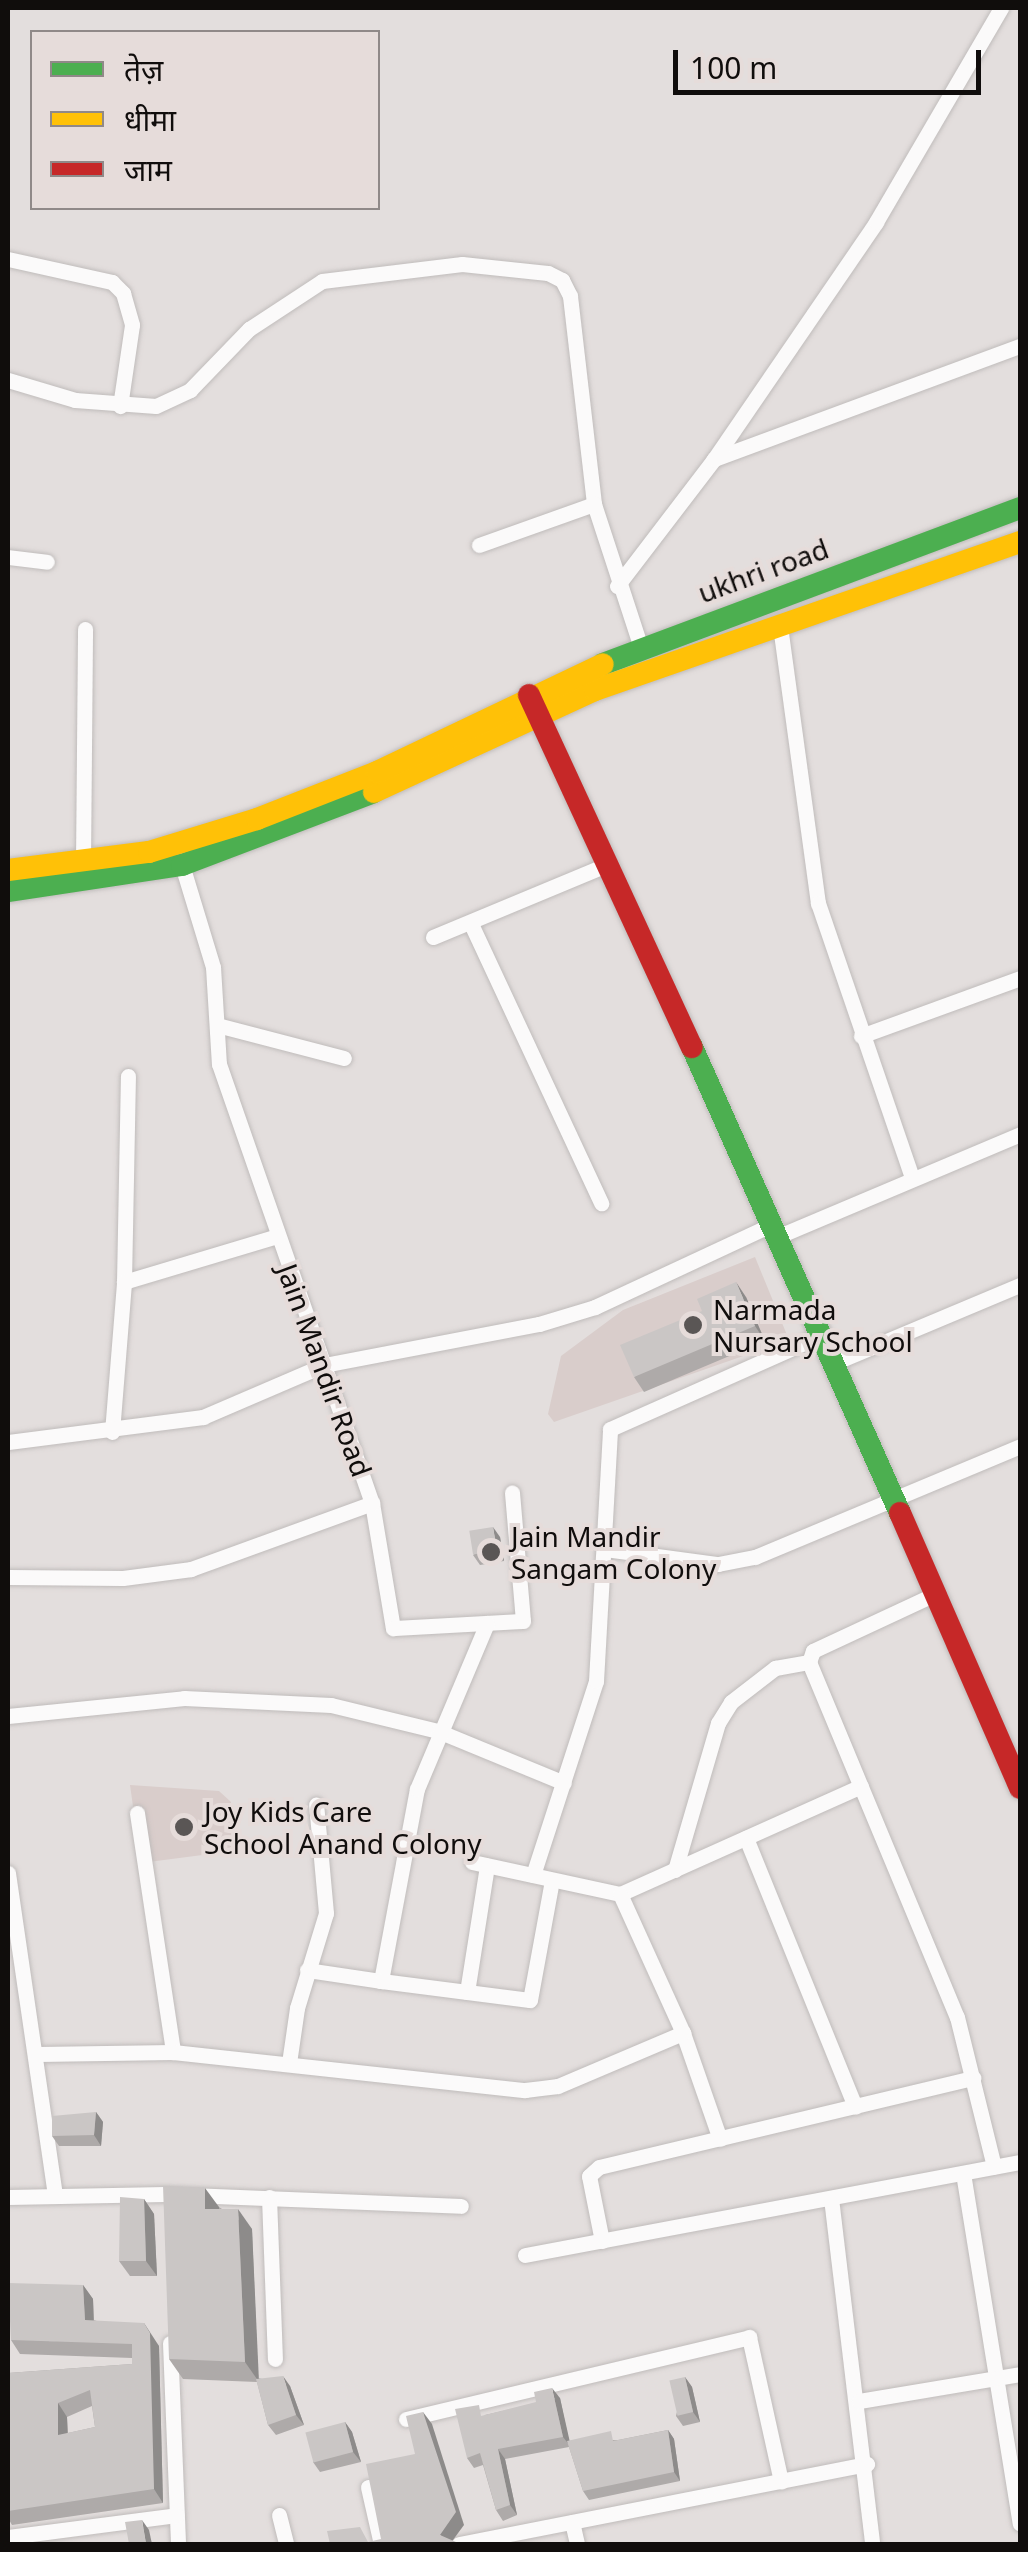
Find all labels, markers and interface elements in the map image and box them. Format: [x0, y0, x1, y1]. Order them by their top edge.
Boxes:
legend [30, 30, 380, 210]
scale bar [678, 30, 986, 92]
text: 100 m [690, 47, 777, 88]
text: तेज़ [124, 49, 163, 90]
text: धीमा [124, 99, 176, 140]
text: जाम [124, 149, 172, 190]
street label: ukhri road [693, 531, 833, 609]
street label: Jain Mandir Road [271, 1259, 379, 1481]
place label: Narmada Nursary School [713, 1292, 913, 1358]
marker: Narmada Nursary School [682, 1314, 704, 1336]
place label: Jain Mandir Sangam Colony [511, 1519, 716, 1585]
marker: Jain Mandir Sangam Colony [480, 1541, 502, 1563]
place label: Joy Kids Care School Anand Colony [204, 1794, 482, 1860]
marker: Joy Kids Care School Anand Colony [173, 1816, 195, 1838]

